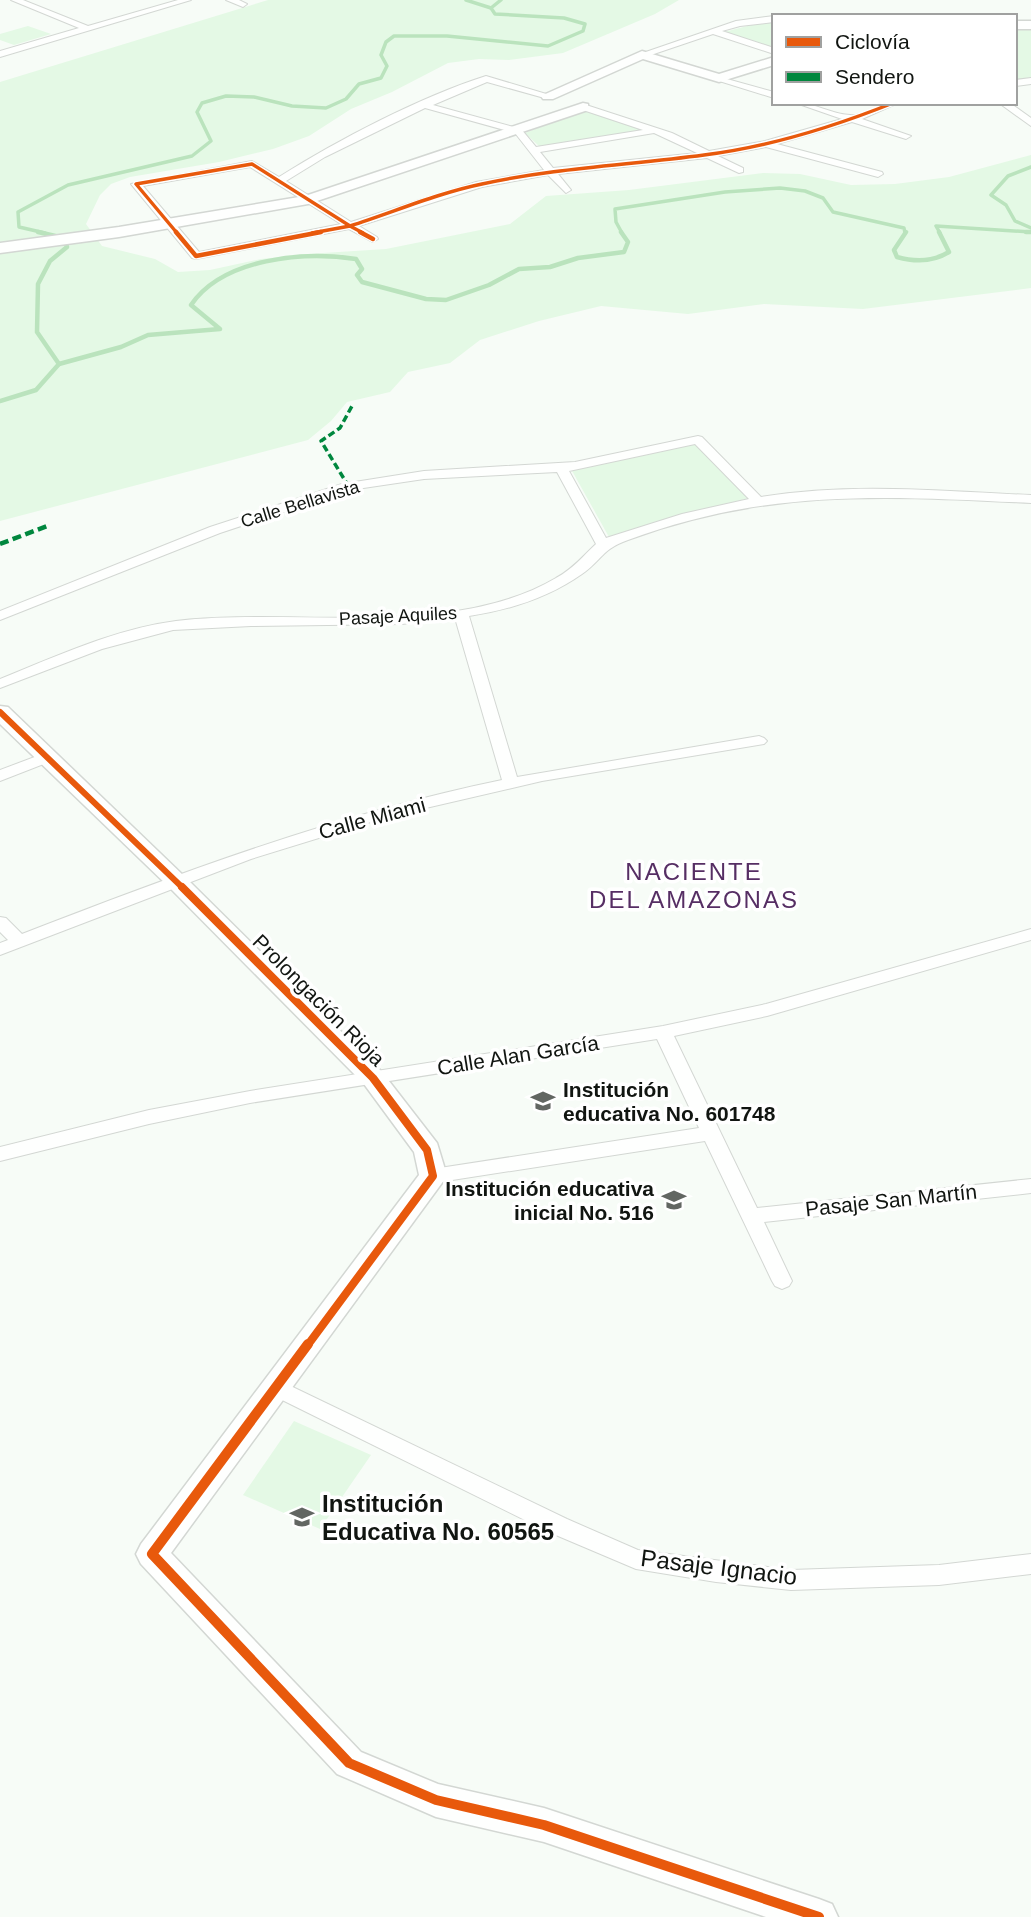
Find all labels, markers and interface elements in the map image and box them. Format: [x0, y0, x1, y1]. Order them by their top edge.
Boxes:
legend [772, 14, 1017, 105]
text: Ciclovía [835, 30, 910, 53]
text: Sendero [835, 65, 914, 88]
street label: Calle Bellavista [238, 476, 363, 532]
street label: Pasaje Aquiles [339, 603, 457, 629]
street label: Calle Miami [316, 793, 428, 843]
district label: NACIENTE DEL AMAZONAS [589, 858, 799, 913]
street label: Prolongación Rioja [249, 930, 390, 1071]
street label: Calle Alan García [435, 1031, 601, 1079]
place label: Institución educativa No. 601748 [563, 1078, 776, 1125]
school or university icon: Institución educativa No. 601748 [529, 1087, 557, 1115]
place label: Institución educativa inicial No. 516 [445, 1177, 654, 1224]
street label: Pasaje San Martín [804, 1180, 978, 1220]
school or university icon: Institución educativa inicial No. 516 [660, 1186, 688, 1214]
place label: Institución Educativa No. 60565 [322, 1490, 554, 1545]
school or university icon: Institución Educativa No. 60565 [288, 1503, 316, 1531]
street label: Pasaje Ignacio [639, 1544, 799, 1590]

